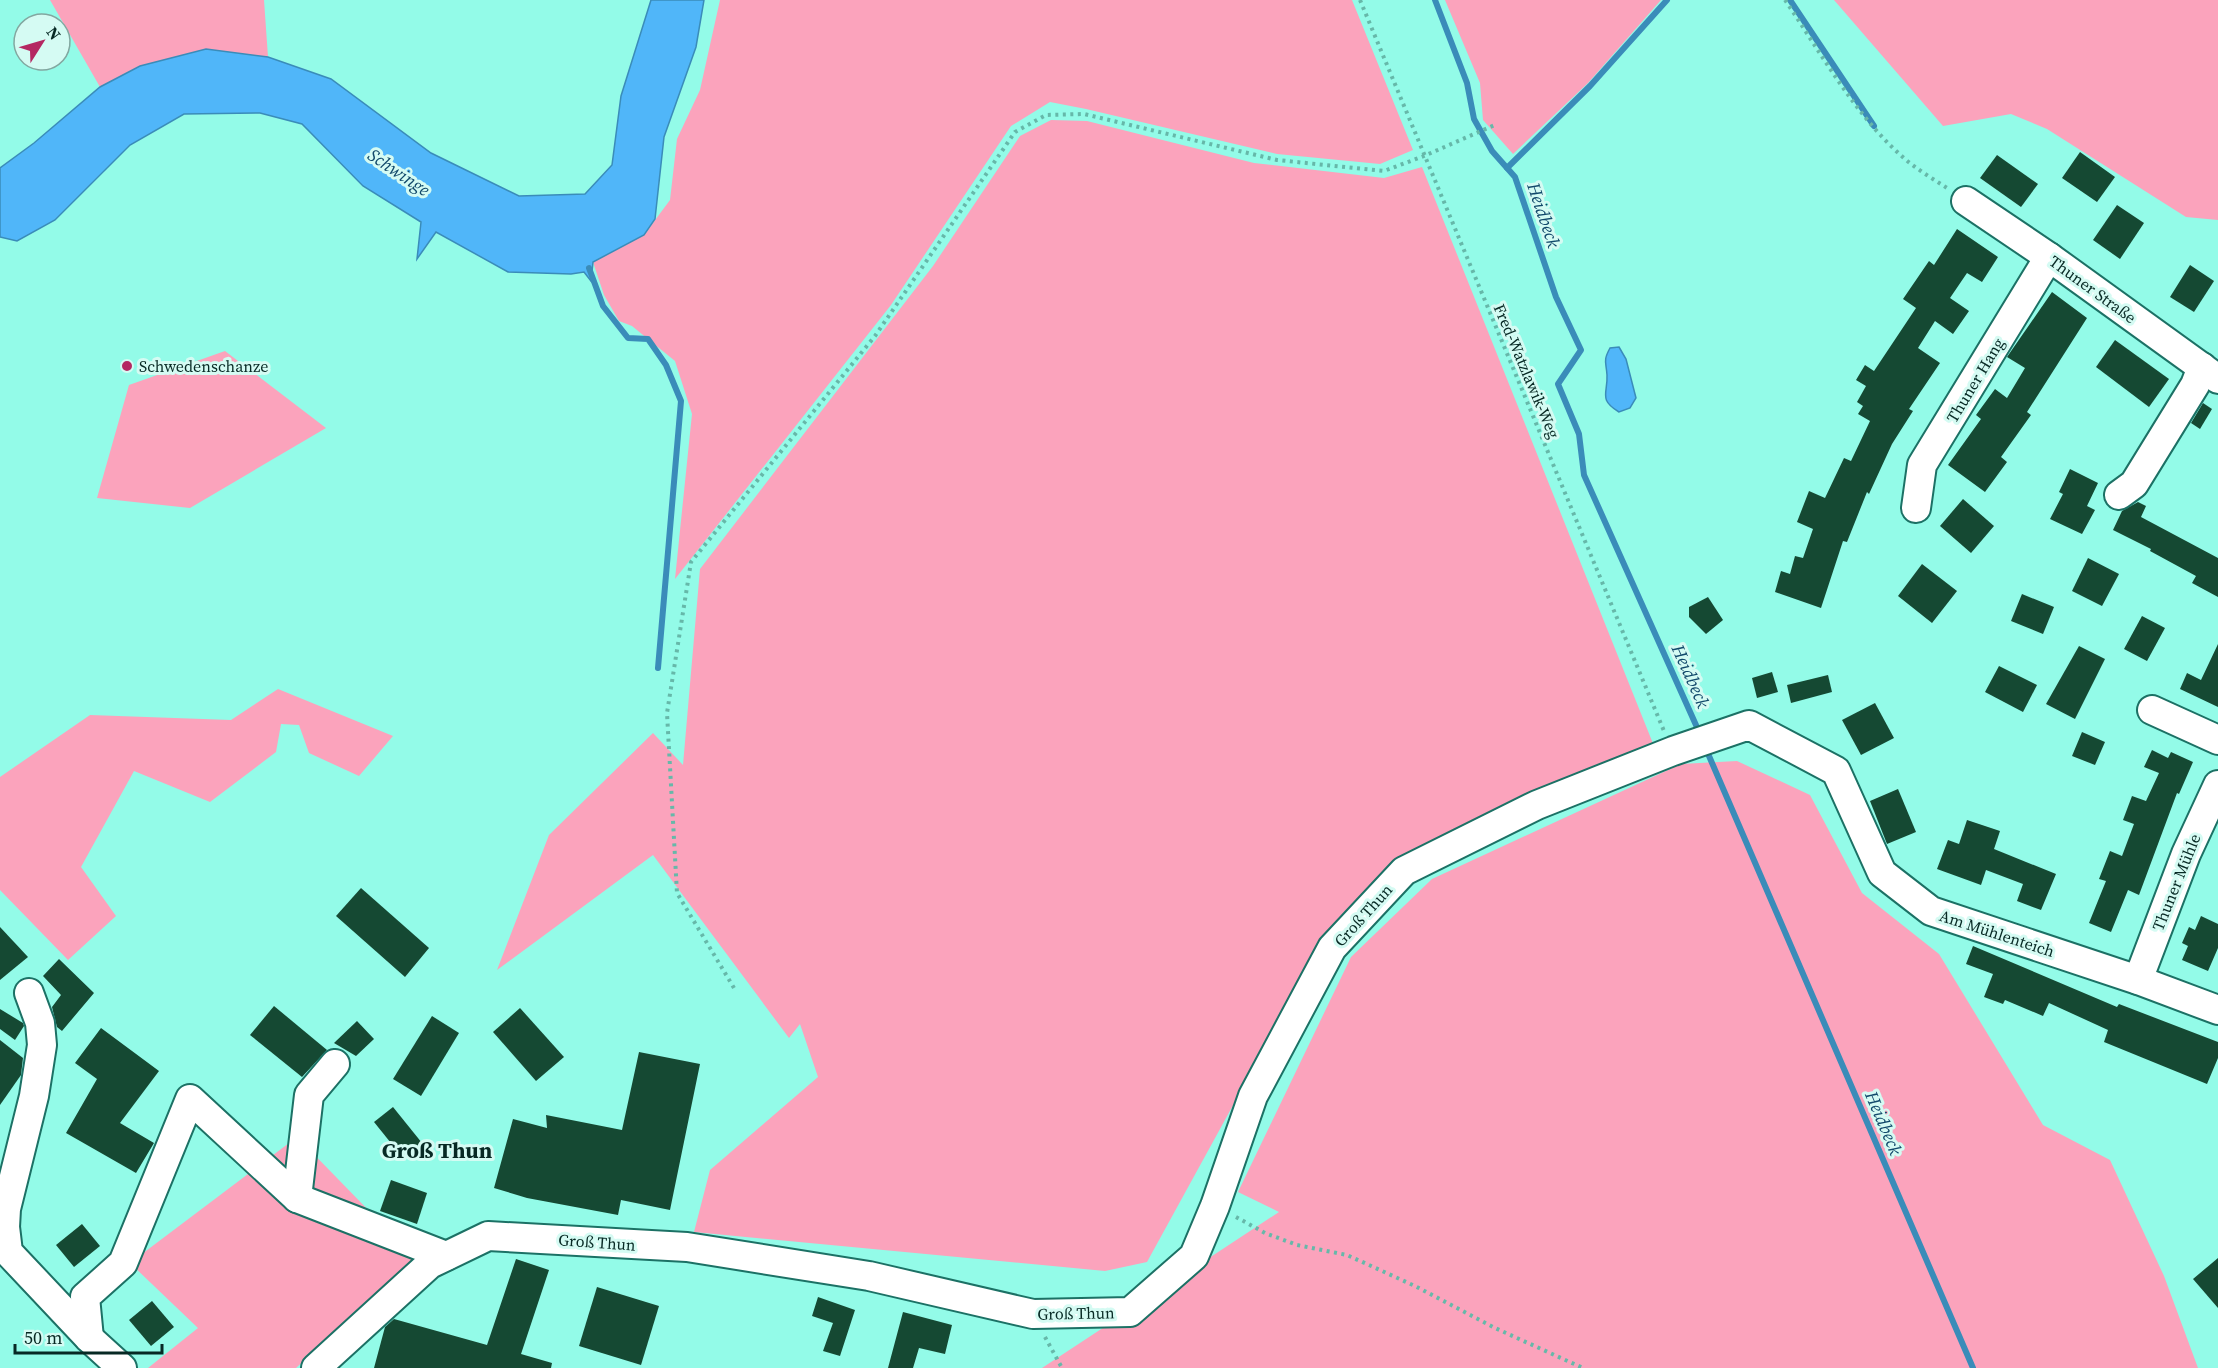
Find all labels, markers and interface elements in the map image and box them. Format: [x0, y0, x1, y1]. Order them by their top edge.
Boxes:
north arrow [12, 12, 72, 72]
text: N [42, 22, 66, 45]
water label: Schwinge [363, 142, 435, 202]
water label: Heidbeck [1521, 178, 1567, 251]
street label: Thuner Straße [2045, 250, 2141, 328]
street label: Fred-Watzlawik-Weg [1489, 300, 1565, 442]
street label: Thuner Hang [1941, 334, 2009, 426]
place label: Schwedenschanze [139, 355, 268, 377]
marker: Schwedenschanze [120, 359, 134, 373]
water label: Heidbeck [1665, 639, 1716, 712]
street label: Thuner Mühle [2147, 830, 2205, 934]
street label: Groß Thun [1329, 879, 1397, 951]
street label: Am Mühlenteich [1937, 904, 2058, 962]
water label: Heidbeck [1859, 1086, 1909, 1159]
district label: Groß Thun [382, 1135, 493, 1165]
street label: Groß Thun [558, 1228, 637, 1256]
street label: Groß Thun [1037, 1301, 1115, 1325]
scale bar [15, 1317, 162, 1355]
text: 50 m [24, 1325, 62, 1350]

